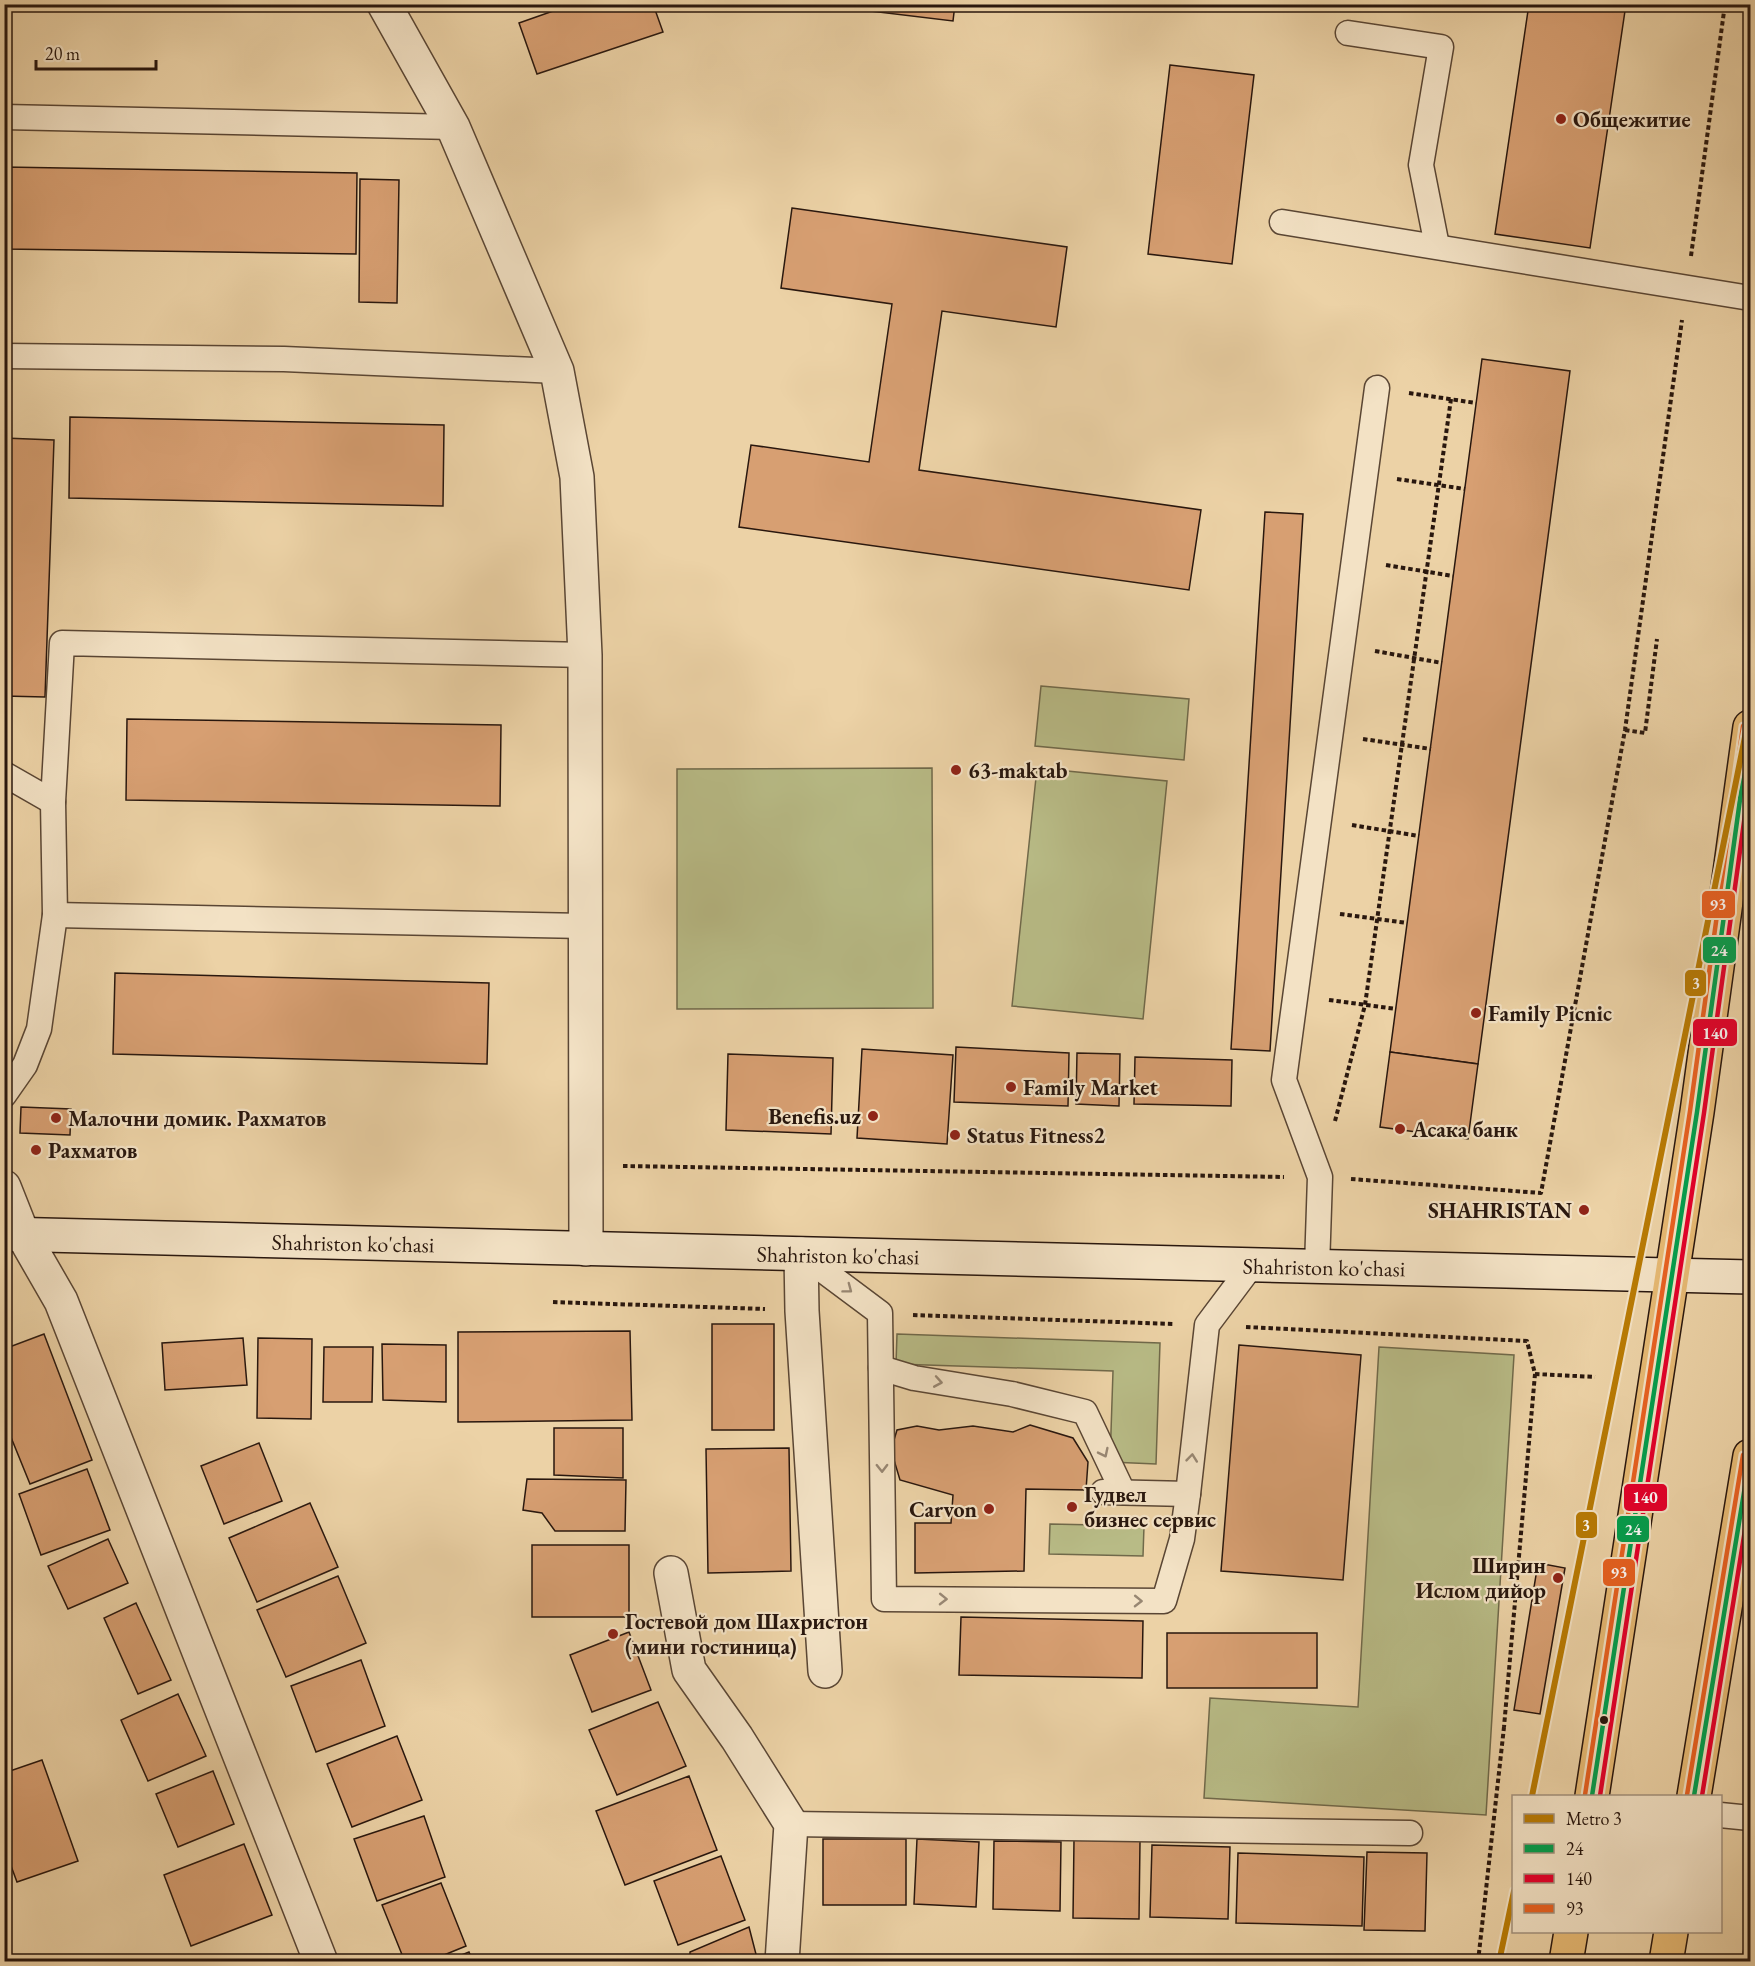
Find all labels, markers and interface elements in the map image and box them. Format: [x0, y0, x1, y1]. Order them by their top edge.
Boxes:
scale bar [36, 33, 156, 71]
text: 20 m [45, 42, 80, 65]
place label: Общежитие [1573, 105, 1691, 134]
marker: Общежитие [1554, 112, 1568, 126]
place label: 63-maktab [968, 756, 1068, 785]
marker: 63-maktab [949, 763, 963, 777]
line badge: 93 [1701, 890, 1736, 919]
text: 93 [1710, 894, 1726, 915]
line badge: 24 [1702, 936, 1737, 964]
text: 24 [1711, 940, 1728, 961]
line badge: 3 [1684, 969, 1707, 997]
text: 3 [1692, 973, 1700, 994]
place label: Family Picnic [1488, 999, 1612, 1028]
marker: Family Picnic [1469, 1006, 1483, 1020]
line badge: 140 [1692, 1018, 1738, 1047]
text: 140 [1702, 1023, 1728, 1044]
place label: Family Market [1023, 1073, 1158, 1102]
marker: Family Market [1004, 1080, 1018, 1094]
place label: Benefis.uz [768, 1102, 861, 1131]
place label: Малочни домик. Рахматов [68, 1104, 327, 1133]
marker: Benefis.uz [866, 1109, 880, 1123]
marker: Малочни домик. Рахматов [49, 1111, 63, 1125]
place label: Асака банк [1411, 1115, 1519, 1144]
place label: Status Fitness2 [967, 1121, 1105, 1150]
marker: Асака банк [1393, 1122, 1407, 1136]
marker: Status Fitness2 [948, 1128, 962, 1142]
place label: Рахматов [48, 1136, 138, 1165]
marker: Рахматов [29, 1143, 43, 1157]
place label: SHAHRISTAN [1428, 1196, 1572, 1225]
marker: SHAHRISTAN [1577, 1203, 1591, 1217]
street label: Shahriston ko'chasi [272, 1228, 434, 1259]
street label: Shahriston ko'chasi [757, 1240, 919, 1271]
street label: Shahriston ko'chasi [1243, 1252, 1405, 1283]
one-way arrow [841, 1282, 852, 1293]
one-way arrow [932, 1375, 942, 1388]
one-way arrow [1097, 1446, 1108, 1457]
one-way arrow [1185, 1454, 1198, 1463]
one-way arrow [876, 1463, 889, 1472]
place label: Гудвел бизнес сервис [1084, 1480, 1216, 1534]
line badge: 140 [1623, 1483, 1668, 1512]
text: 140 [1632, 1487, 1658, 1508]
place label: Carvon [909, 1495, 978, 1524]
marker: Гудвел бизнес сервис [1065, 1500, 1079, 1514]
marker: Carvon [982, 1502, 996, 1516]
line badge: 3 [1575, 1511, 1598, 1539]
text: 3 [1582, 1515, 1590, 1536]
line badge: 24 [1616, 1515, 1650, 1543]
text: 24 [1625, 1519, 1642, 1540]
place label: Ширин Ислом дийор [1415, 1551, 1546, 1605]
line badge: 93 [1602, 1558, 1636, 1587]
text: 93 [1611, 1562, 1627, 1583]
marker: Ширин Ислом дийор [1551, 1571, 1565, 1585]
one-way arrow [938, 1593, 947, 1605]
one-way arrow [1133, 1595, 1142, 1607]
place label: Гостевой дом Шахристон (мини гостиница) [625, 1607, 868, 1661]
marker: Гостевой дом Шахристон (мини гостиница) [606, 1627, 620, 1641]
unlabelled marker [1598, 1714, 1610, 1726]
legend [1512, 1795, 1722, 1933]
text: Metro 3 [1566, 1807, 1622, 1830]
text: 24 [1566, 1837, 1584, 1860]
text: 140 [1566, 1867, 1592, 1890]
text: 93 [1566, 1897, 1583, 1920]

